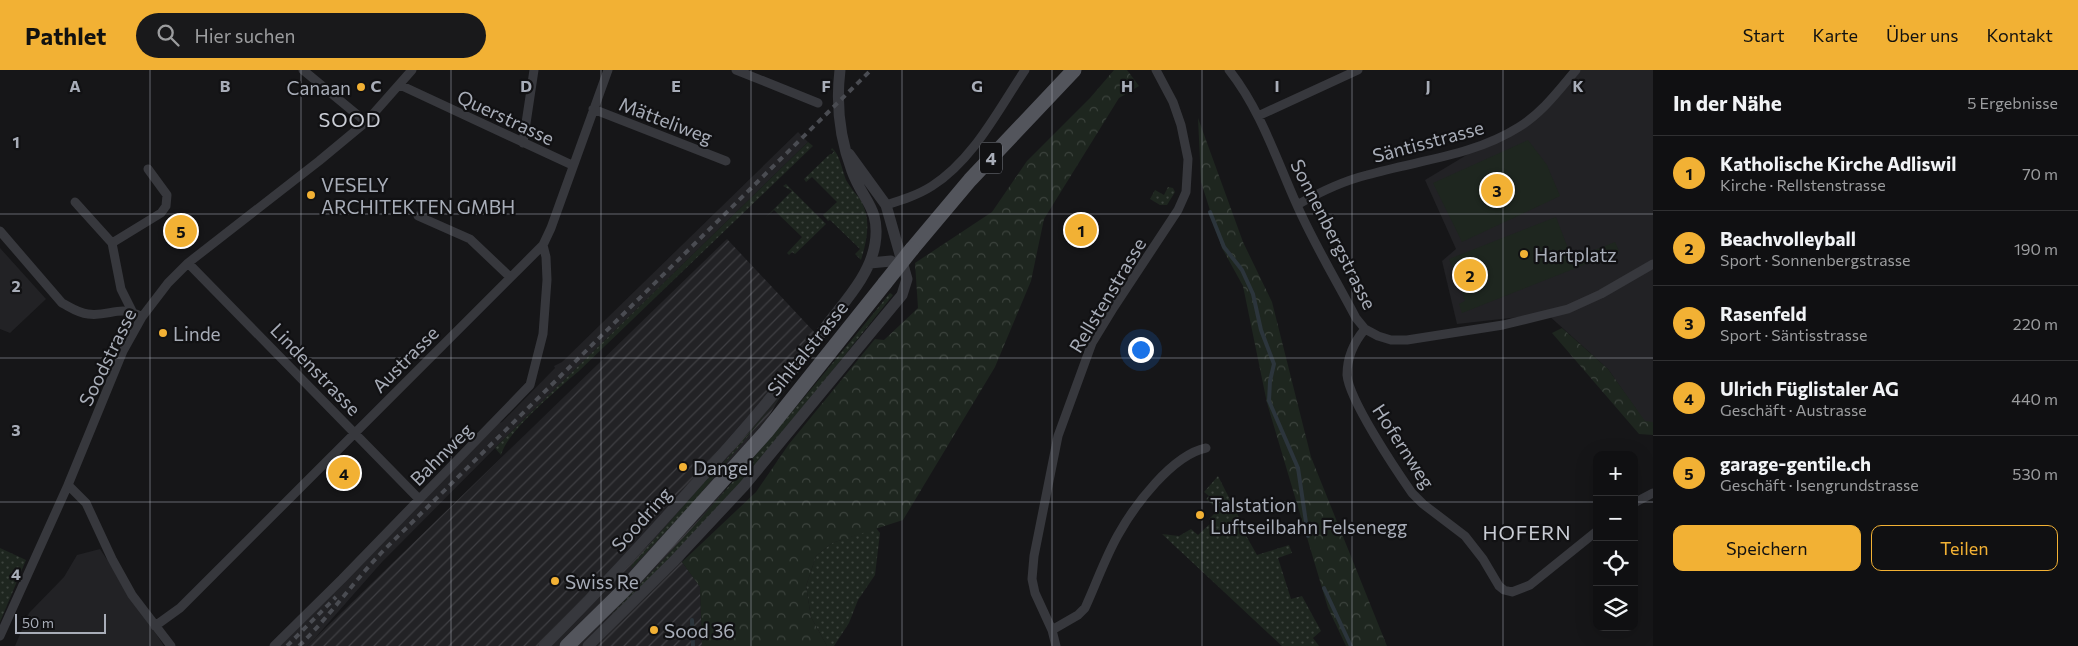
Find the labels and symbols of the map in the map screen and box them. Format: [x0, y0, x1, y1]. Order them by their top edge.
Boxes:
text: A [69, 76, 81, 95]
text: B [220, 76, 231, 95]
place label: Canaan [286, 76, 351, 99]
text: C [371, 76, 382, 95]
text: D [520, 76, 532, 95]
text: E [671, 76, 681, 95]
text: F [821, 76, 831, 95]
text: G [971, 76, 983, 95]
text: H [1121, 76, 1133, 95]
text: I [1274, 76, 1280, 95]
text: J [1425, 76, 1431, 95]
text: K [1572, 76, 1584, 95]
marker: Canaan [355, 81, 367, 93]
street label: Querstrasse [454, 85, 558, 149]
street label: Mätteliweg [616, 92, 716, 148]
district label: SOOD [318, 107, 382, 131]
street label: Säntisstrasse [1370, 115, 1486, 167]
text: 1 [12, 132, 20, 151]
road number: 4 [980, 143, 1002, 174]
street label: Sonnenbergstrasse [1286, 155, 1382, 313]
pin: 3 [1481, 171, 1513, 209]
place label: VESELY ARCHITEKTEN GMBH [321, 173, 515, 218]
marker: VESELY ARCHITEKTEN GMBH [305, 189, 317, 201]
pin: 1 [1065, 211, 1097, 249]
pin: 5 [165, 212, 197, 250]
street label: Rellstenstrasse [1064, 233, 1150, 357]
place label: Hartplatz [1534, 243, 1617, 266]
marker: Hartplatz [1518, 248, 1530, 260]
pin: 2 [1454, 256, 1486, 294]
text: 2 [11, 276, 21, 295]
street label: Sihltalstrasse [762, 296, 852, 400]
street label: Soodstrasse [73, 304, 141, 410]
street label: Lindenstrasse [266, 318, 366, 420]
street label: Austrasse [367, 321, 443, 397]
place label: Linde [173, 322, 221, 345]
marker: Linde [157, 327, 169, 339]
your location [1128, 337, 1154, 363]
street label: Hofernweg [1368, 399, 1440, 493]
street label: Bahnweg [405, 418, 477, 490]
text: 3 [11, 420, 21, 439]
pin: 4 [328, 454, 360, 492]
place label: Dangel [693, 456, 753, 479]
marker: Dangel [677, 461, 689, 473]
street label: Soodring [606, 482, 676, 556]
place label: Talstation Luftseilbahn Felsenegg [1210, 493, 1407, 538]
marker: Talstation Luftseilbahn Felsenegg [1194, 509, 1206, 521]
district label: HOFERN [1482, 520, 1572, 544]
text: 4 [11, 564, 21, 583]
place label: Swiss Re [565, 570, 639, 593]
marker: Swiss Re [549, 575, 561, 587]
scale bar [15, 611, 106, 634]
place label: Sood 36 [664, 619, 735, 642]
marker: Sood 36 [648, 624, 660, 636]

